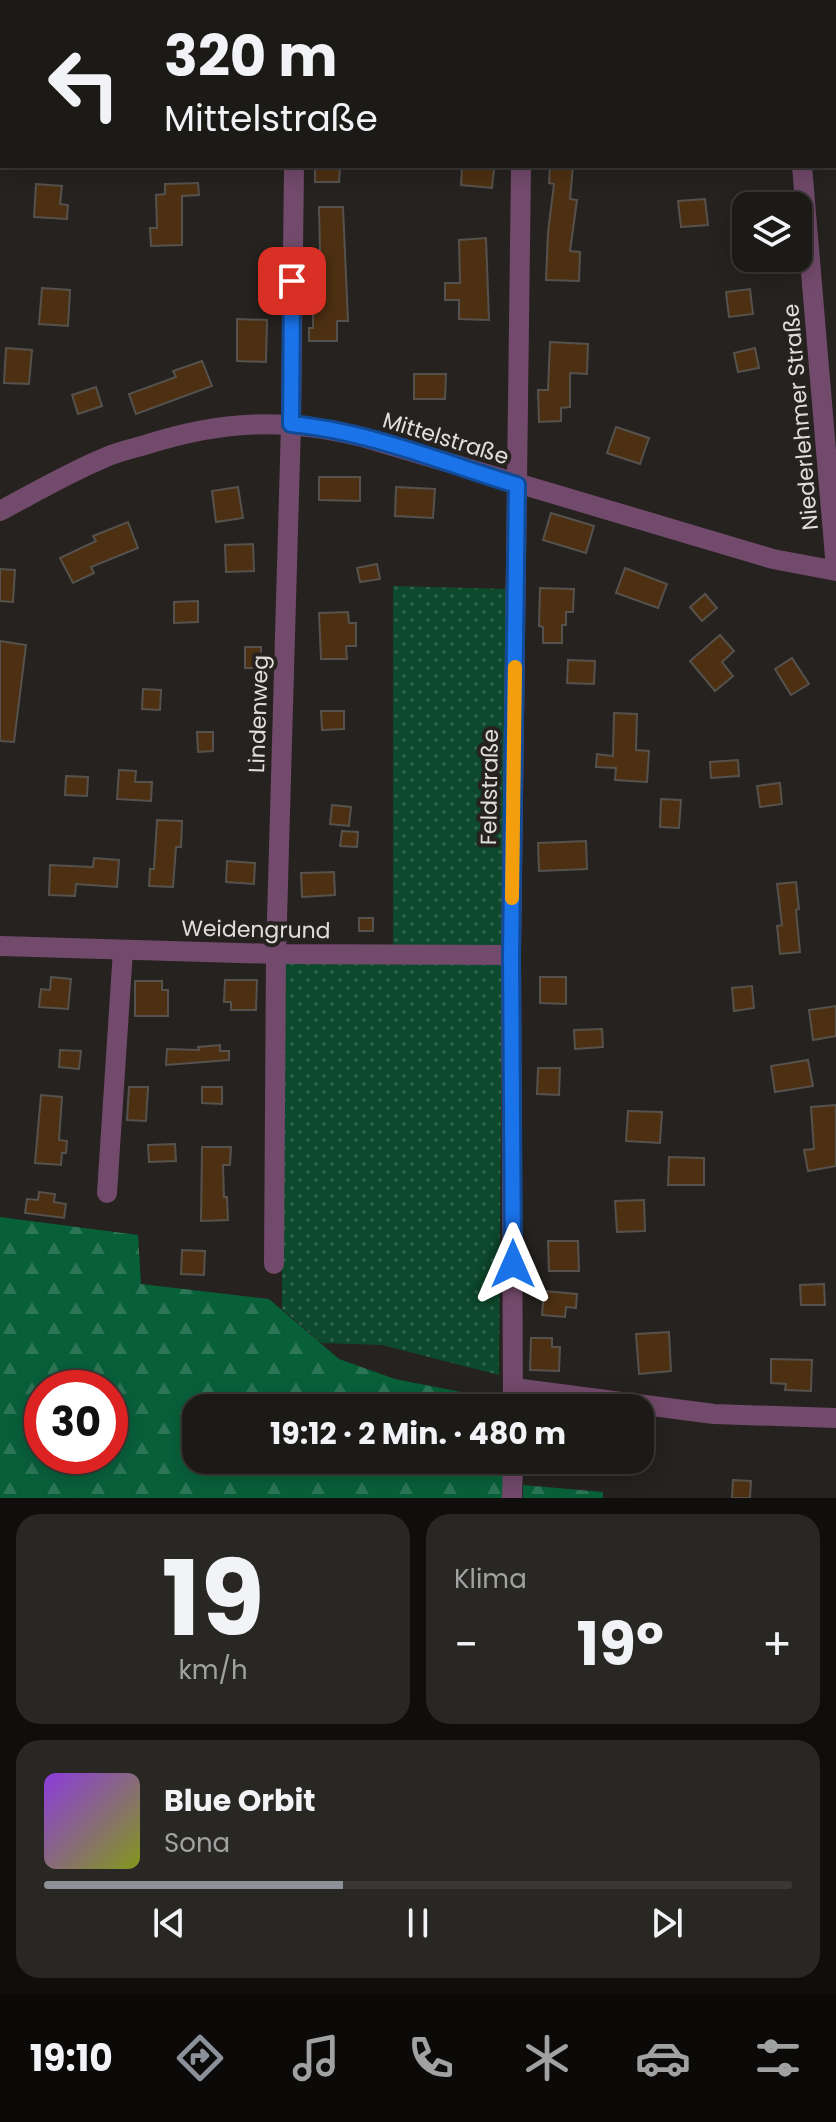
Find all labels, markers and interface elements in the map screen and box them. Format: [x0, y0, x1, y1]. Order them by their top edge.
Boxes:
text: 320 m [164, 17, 338, 96]
icon: left [32, 32, 136, 136]
text: Mittelstraße [164, 93, 378, 144]
map controls [732, 192, 812, 272]
button: layers [732, 192, 812, 272]
pin [258, 247, 326, 315]
icon: arrive [270, 259, 314, 303]
street label: Niederlehmer Straße [775, 302, 826, 532]
street label: Mittelstraße [379, 405, 513, 472]
street label: Lindenweg [241, 654, 276, 774]
street label: Feldstraße [473, 729, 506, 845]
street label: Weidengrund [181, 913, 331, 946]
position arrow [471, 1222, 555, 1306]
speed limit sign: 30 [24, 1370, 128, 1474]
text: 19:12 · 2 Min. · 480 m [270, 1412, 566, 1455]
text: 19 [161, 1526, 265, 1671]
text: Klima [454, 1561, 527, 1597]
text: 19° [576, 1602, 664, 1686]
text: − [454, 1614, 478, 1675]
text: + [762, 1614, 792, 1675]
text: km/h [178, 1652, 248, 1688]
text: Blue Orbit [164, 1779, 316, 1822]
text: Sona [164, 1825, 230, 1861]
icon: previous [147, 1901, 191, 1945]
icon: pause [396, 1901, 440, 1945]
icon: next [645, 1901, 689, 1945]
icon: directions [172, 2030, 228, 2086]
icon: music [288, 2030, 344, 2086]
icon: phone [403, 2030, 459, 2086]
icon: climate [519, 2030, 575, 2086]
icon: car [635, 2030, 691, 2086]
icon: filters [750, 2030, 806, 2086]
text: 19:10 [30, 2033, 113, 2084]

